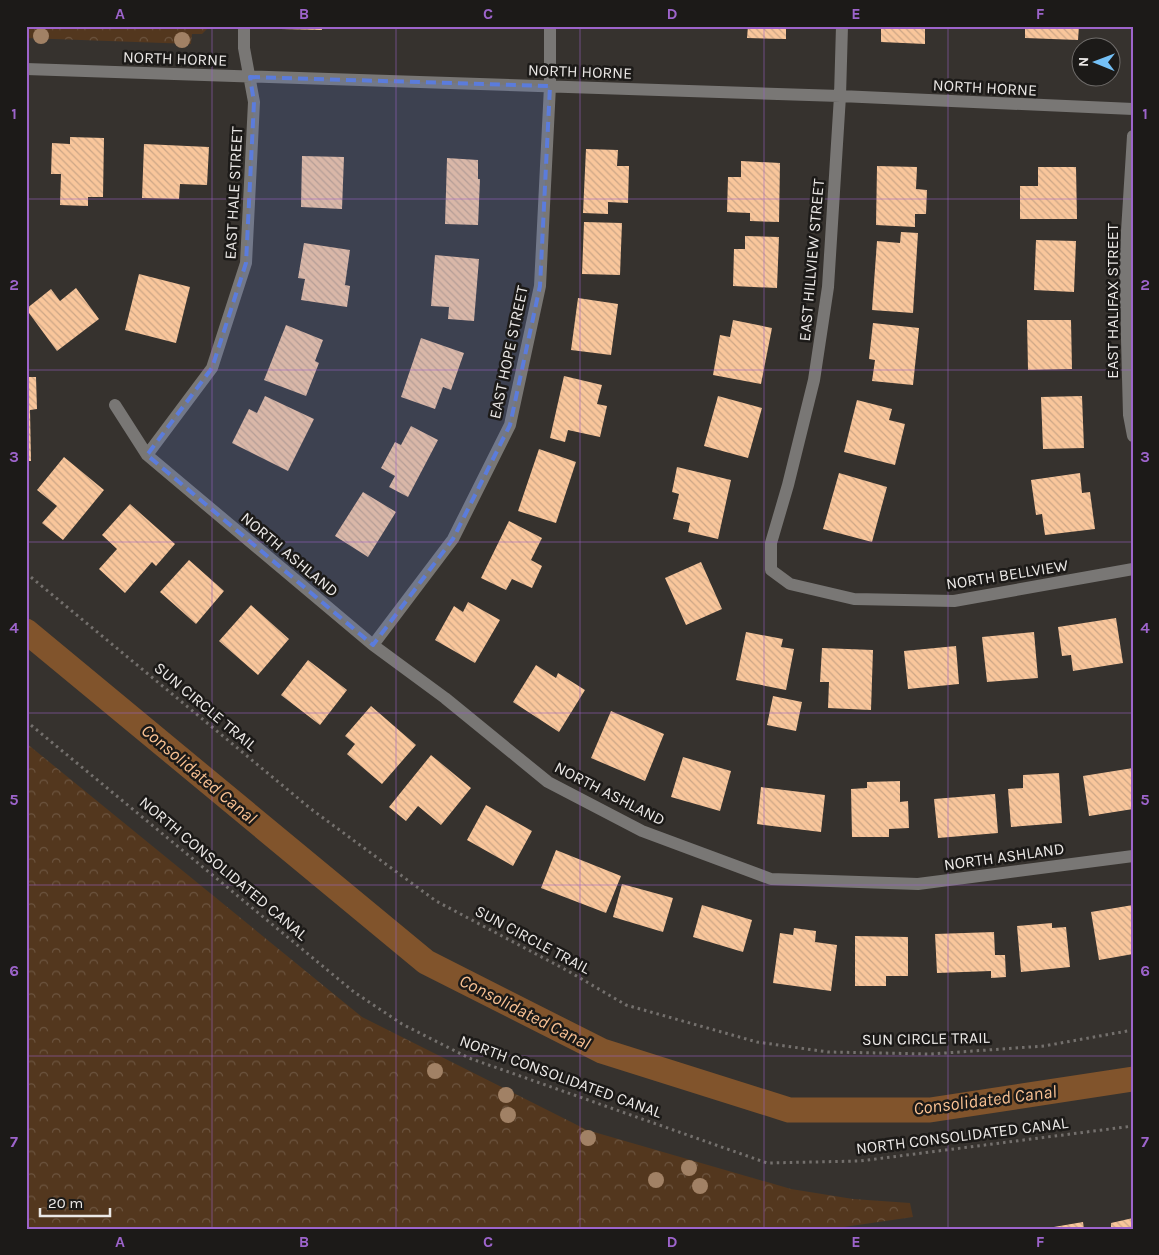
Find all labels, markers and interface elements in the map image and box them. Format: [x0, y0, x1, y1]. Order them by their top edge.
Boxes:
text: A [115, 4, 125, 23]
text: B [299, 4, 309, 23]
text: C [483, 4, 493, 23]
text: D [667, 4, 678, 23]
text: E [851, 4, 861, 23]
text: F [1036, 4, 1045, 23]
north arrow [1072, 38, 1122, 88]
street label: NORTH HORNE [123, 47, 227, 70]
text: N [1075, 57, 1092, 67]
street label: NORTH HORNE [528, 60, 632, 83]
street label: NORTH HORNE [932, 75, 1038, 100]
text: 1 [11, 104, 17, 123]
text: 1 [1142, 104, 1148, 123]
street label: EAST HALE STREET [221, 126, 246, 260]
street label: EAST HILLVIEW STREET [795, 178, 828, 342]
street label: EAST HALIFAX STREET [1103, 223, 1122, 379]
text: 2 [9, 275, 19, 294]
text: 2 [1140, 275, 1150, 294]
street label: EAST HOPE STREET [485, 284, 532, 421]
text: 3 [9, 447, 19, 466]
text: 3 [1140, 447, 1150, 466]
street label: NORTH ASHLAND [237, 508, 342, 601]
street label: NORTH BELLVIEW [945, 555, 1070, 594]
text: 4 [9, 618, 19, 637]
text: 4 [1140, 618, 1150, 637]
street label: SUN CIRCLE TRAIL [151, 658, 261, 755]
water label: Consolidated Canal [137, 719, 262, 829]
street label: NORTH ASHLAND [551, 757, 668, 829]
text: 5 [9, 790, 19, 809]
text: 5 [1140, 790, 1150, 809]
street label: NORTH CONSOLIDATED CANAL [136, 792, 312, 945]
street label: NORTH ASHLAND [943, 839, 1065, 874]
street label: SUN CIRCLE TRAIL [472, 901, 594, 978]
text: 6 [9, 961, 19, 980]
text: 6 [1140, 961, 1150, 980]
water label: Consolidated Canal [456, 969, 595, 1055]
street label: SUN CIRCLE TRAIL [862, 1028, 991, 1049]
street label: NORTH CONSOLIDATED CANAL [457, 1031, 665, 1122]
water label: Consolidated Canal [912, 1080, 1058, 1120]
street label: NORTH CONSOLIDATED CANAL [855, 1113, 1070, 1158]
text: 7 [10, 1132, 18, 1151]
text: 7 [1141, 1132, 1149, 1151]
scale bar [40, 1185, 110, 1217]
text: 20 m [48, 1194, 83, 1212]
text: A [115, 1232, 125, 1251]
text: B [299, 1232, 309, 1251]
text: C [483, 1232, 493, 1251]
text: D [667, 1232, 678, 1251]
text: E [851, 1232, 861, 1251]
text: F [1036, 1232, 1045, 1251]

